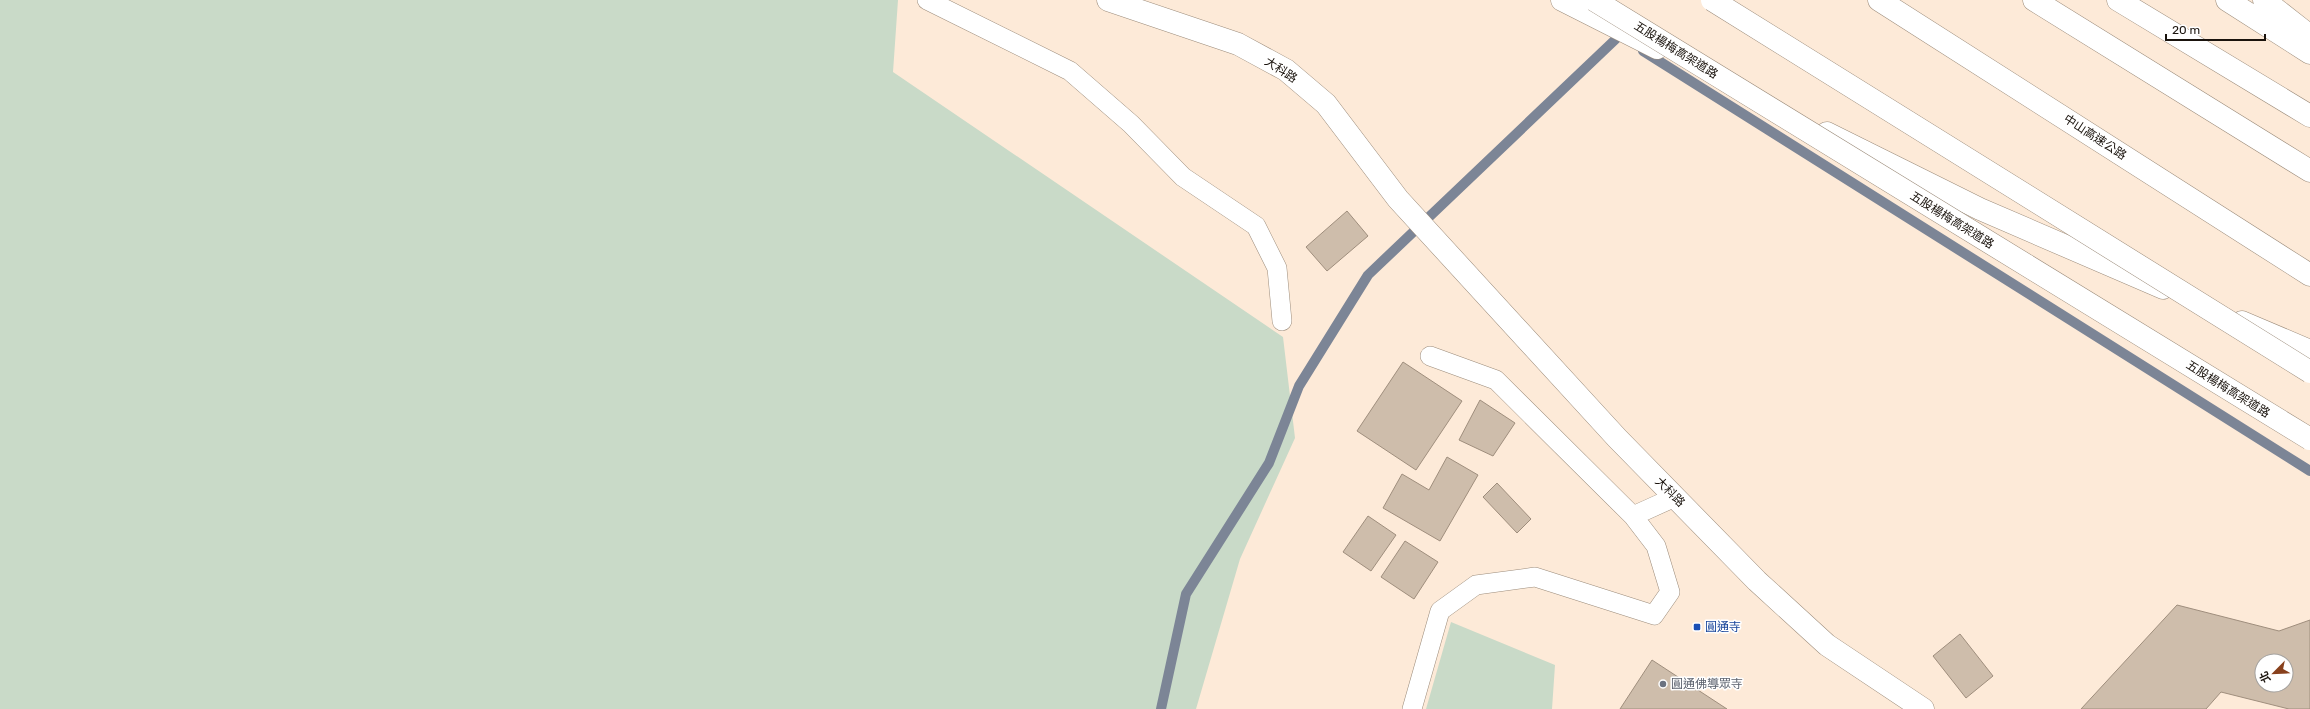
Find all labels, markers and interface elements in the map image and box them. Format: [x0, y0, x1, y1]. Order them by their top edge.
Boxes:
scale bar [2166, 16, 2265, 42]
street label: 五股楊梅高架道路 [1632, 19, 1720, 81]
text: 20 m [2172, 23, 2200, 37]
street label: 大科路 [1262, 54, 1300, 86]
street label: 中山高速公路 [2061, 112, 2129, 162]
street label: 五股楊梅高架道路 [1908, 189, 1996, 251]
street label: 五股楊梅高架道路 [2184, 358, 2272, 420]
street label: 大科路 [1652, 474, 1688, 510]
place label: 圓通寺 [1705, 620, 1741, 634]
marker: 圓通寺 [1692, 622, 1702, 632]
north arrow [2254, 653, 2294, 693]
text: 北 [2257, 669, 2273, 685]
place label: 圓通佛導眾寺 [1671, 677, 1743, 691]
marker: 圓通佛導眾寺 [1658, 679, 1668, 689]

